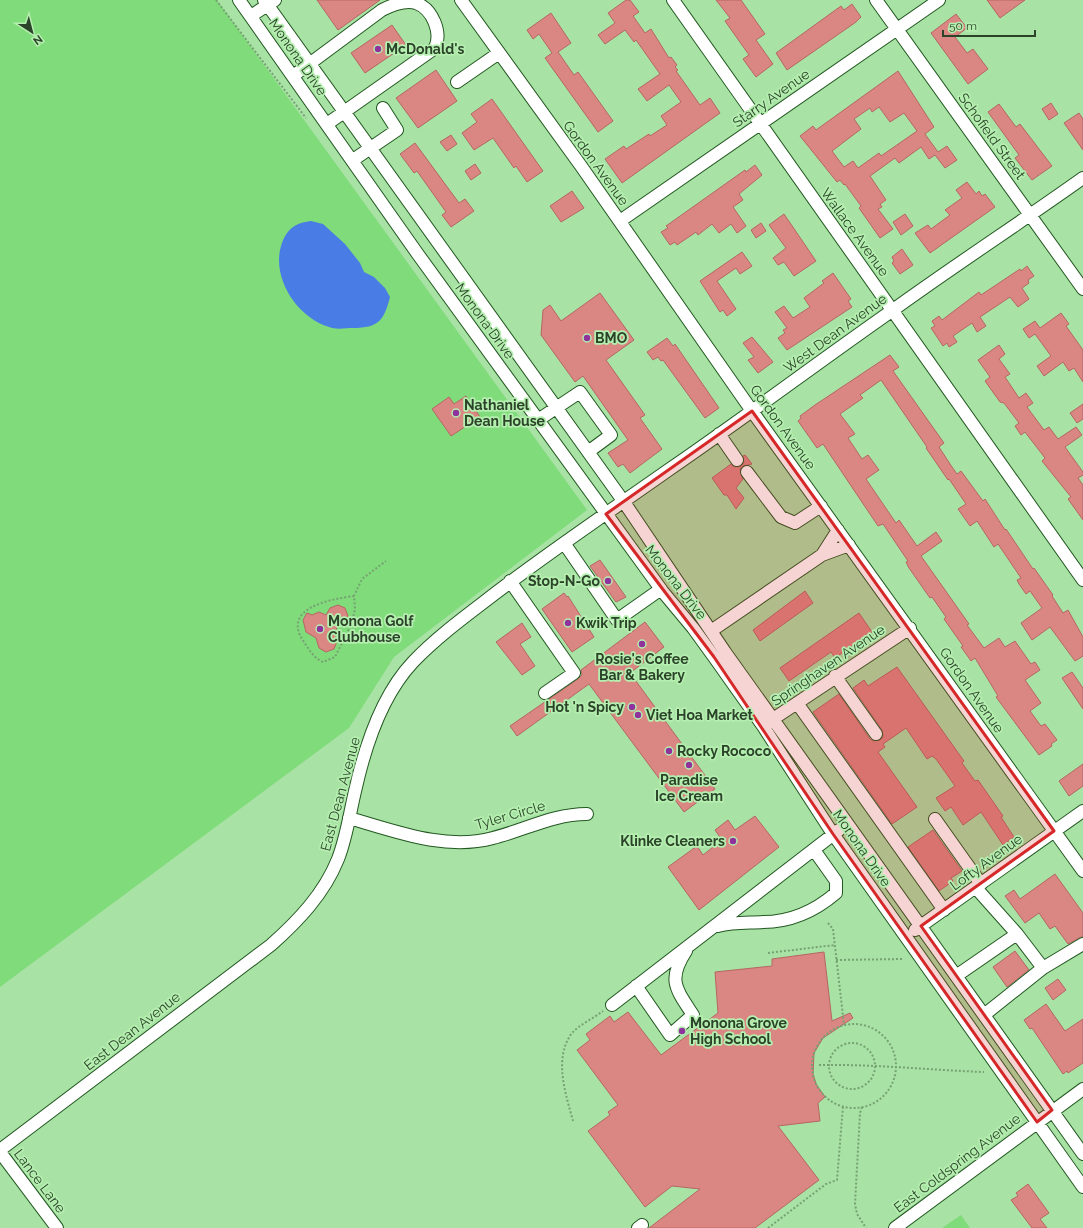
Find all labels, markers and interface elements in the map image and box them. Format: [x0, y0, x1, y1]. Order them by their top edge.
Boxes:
north arrow [12, 12, 52, 52]
scale bar [943, 12, 1035, 38]
street label: Monona Drive [266, 16, 330, 98]
text: 50 m [949, 19, 977, 33]
text: N [30, 32, 45, 47]
place label: McDonald's [386, 41, 465, 57]
marker: McDonald's [373, 44, 383, 54]
street label: Starry Avenue [730, 66, 812, 130]
street label: Schofield Street [955, 90, 1029, 183]
street label: Gordon Avenue [560, 118, 632, 208]
street label: Wallace Avenue [818, 185, 892, 279]
street label: Monona Drive [452, 280, 518, 362]
street label: West Dean Avenue [780, 290, 890, 376]
place label: BMO [595, 330, 628, 346]
marker: BMO [582, 333, 592, 343]
street label: Gordon Avenue [747, 382, 819, 472]
place label: Nathaniel Dean House [464, 397, 546, 429]
marker: Nathaniel Dean House [451, 408, 461, 418]
street label: Monona Drive [642, 542, 710, 622]
place label: Stop-N-Go [528, 573, 601, 589]
marker: Stop-N-Go [603, 576, 613, 586]
place label: Monona Golf Clubhouse [328, 613, 414, 645]
place label: Kwik Trip [576, 615, 637, 631]
marker: Kwik Trip [563, 618, 573, 628]
street label: Springhaven Avenue [768, 621, 888, 709]
marker: Monona Golf Clubhouse [315, 624, 325, 634]
marker: Rosie's Coffee Bar & Bakery [637, 639, 647, 649]
street label: Gordon Avenue [937, 644, 1007, 736]
place label: Rosie's Coffee Bar & Bakery [595, 651, 689, 683]
place label: Hot 'n Spicy [545, 699, 624, 715]
marker: Hot 'n Spicy [627, 702, 637, 712]
place label: Viet Hoa Market [646, 707, 753, 723]
marker: Viet Hoa Market [633, 710, 643, 720]
street label: East Dean Avenue [317, 735, 363, 853]
place label: Rocky Rococo [677, 743, 772, 759]
marker: Rocky Rococo [664, 746, 674, 756]
marker: Paradise Ice Cream [684, 760, 694, 770]
place label: Paradise Ice Cream [655, 772, 723, 804]
street label: Tyler Circle [473, 797, 547, 833]
street label: Monona Drive [830, 807, 894, 889]
street label: Lofty Avenue [947, 831, 1025, 893]
place label: Klinke Cleaners [620, 833, 725, 849]
marker: Klinke Cleaners [728, 836, 738, 846]
street label: East Dean Avenue [81, 989, 183, 1073]
place label: Monona Grove High School [690, 1015, 787, 1047]
marker: Monona Grove High School [677, 1026, 687, 1036]
street label: East Coldspring Avenue [891, 1110, 1023, 1216]
street label: Lance Lane [11, 1146, 69, 1216]

